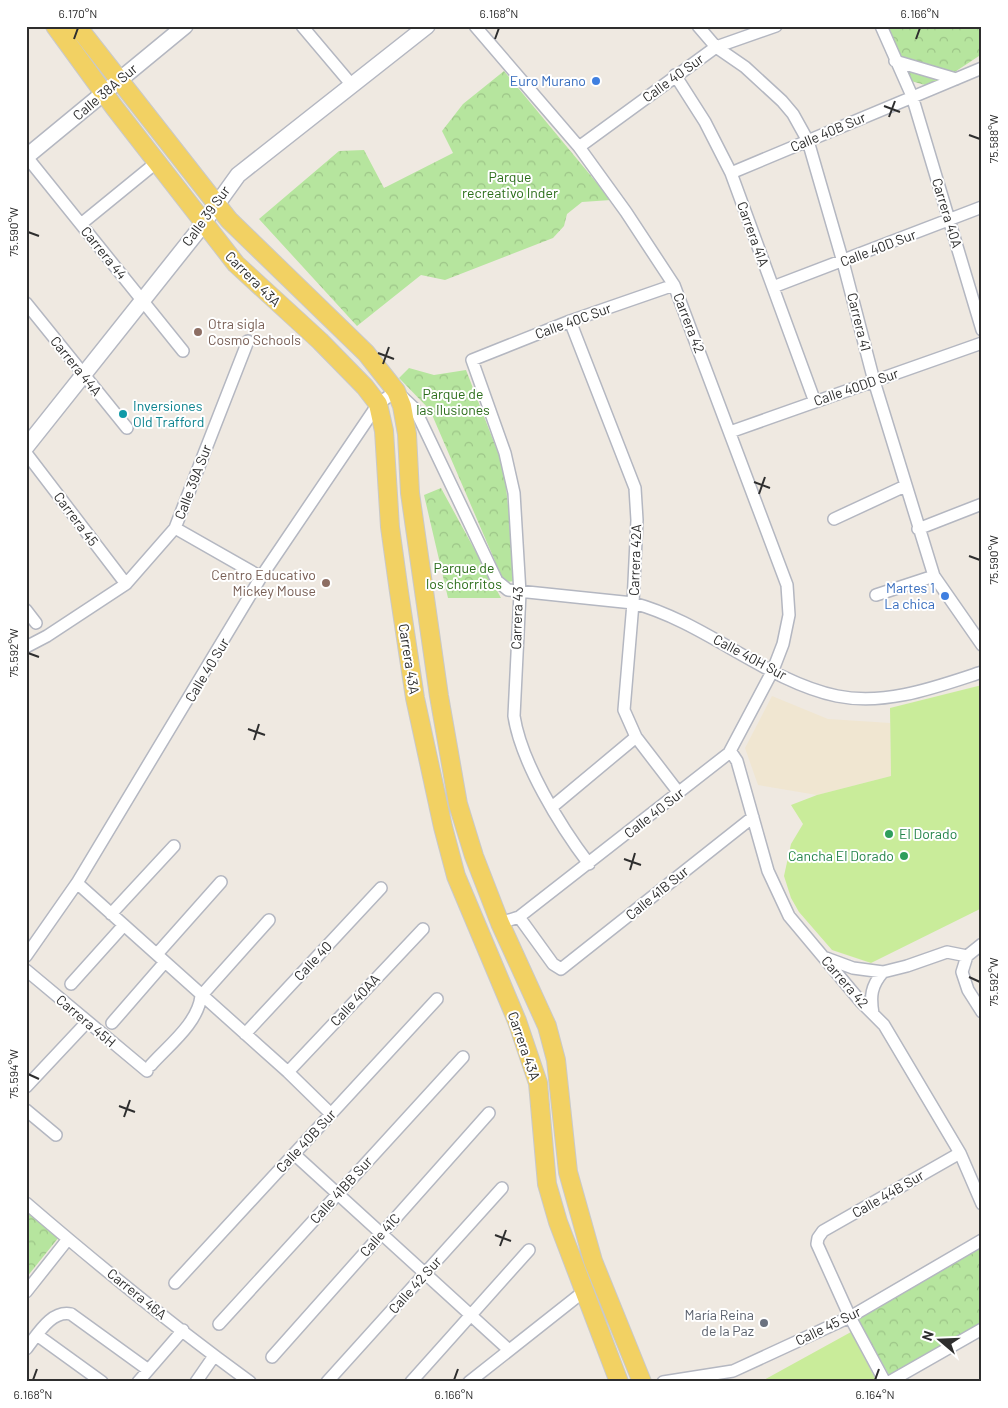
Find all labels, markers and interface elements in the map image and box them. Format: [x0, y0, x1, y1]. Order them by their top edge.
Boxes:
text: 6.170°N [59, 6, 97, 20]
text: 6.168°N [480, 6, 518, 20]
text: 6.166°N [901, 6, 939, 20]
street label: Calle 40 Sur [639, 50, 707, 105]
street label: Calle 38A Sur [69, 60, 140, 123]
place label: Euro Murano [510, 72, 586, 89]
marker: Euro Murano [590, 75, 602, 87]
street label: Calle 40B Sur [788, 108, 868, 155]
text: 75.588°W [986, 114, 1000, 163]
park label: Parque recreativo Inder [462, 168, 558, 201]
street label: Carrera 40A [929, 176, 966, 250]
street label: Calle 39 Sur [178, 182, 233, 249]
street label: Carrera 41A [734, 199, 773, 269]
text: 75.590°W [6, 207, 20, 257]
street label: Carrera 44 [78, 223, 131, 283]
street label: Calle 40D Sur [837, 225, 918, 270]
street label: Carrera 43A [222, 247, 285, 310]
street label: Carrera 42 [670, 290, 709, 355]
street label: Carrera 41 [844, 291, 875, 353]
street label: Calle 40C Sur [532, 299, 613, 342]
place label: Otra sigla Cosmo Schools [208, 315, 301, 348]
marker: Otra sigla Cosmo Schools [192, 326, 204, 338]
street label: Carrera 44A [47, 332, 106, 399]
street label: Calle 40DD Sur [811, 364, 901, 409]
park label: Parque de las Ilusiones [416, 385, 490, 418]
place label: Inversiones Old Trafford [133, 397, 204, 430]
marker: Inversiones Old Trafford [117, 408, 129, 420]
street label: Calle 39A Sur [170, 442, 215, 522]
street label: Carrera 45 [51, 488, 102, 549]
street label: Carrera 42A [625, 523, 644, 596]
text: 75.590°W [986, 535, 1000, 585]
park label: Parque de los chorritos [426, 559, 502, 592]
place label: Centro Educativo Mickey Mouse [211, 566, 316, 599]
marker: Centro Educativo Mickey Mouse [320, 577, 332, 589]
place label: Martes 1 La chica [884, 579, 935, 612]
street label: Carrera 43 [507, 586, 526, 650]
marker: Martes 1 La chica [939, 590, 951, 602]
street label: Carrera 43A [395, 622, 424, 696]
text: 75.592°W [6, 628, 20, 678]
street label: Calle 40H Sur [711, 630, 790, 683]
street label: Calle 40 Sur [181, 635, 232, 705]
street label: Calle 40 Sur [620, 784, 687, 841]
place label: El Dorado [899, 825, 957, 842]
marker: El Dorado [883, 828, 895, 840]
place label: Cancha El Dorado [788, 847, 894, 864]
marker: Cancha El Dorado [898, 850, 910, 862]
street label: Calle 41B Sur [622, 862, 692, 923]
street label: Calle 40 [290, 937, 335, 984]
street label: Carrera 42 [818, 952, 873, 1011]
text: 75.592°W [986, 957, 1000, 1007]
street label: Calle 40AA [326, 970, 383, 1029]
street label: Carrera 45H [53, 991, 119, 1050]
street label: Carrera 43A [505, 1009, 544, 1083]
text: 75.594°W [6, 1049, 20, 1099]
street label: Calle 40B Sur [272, 1106, 339, 1176]
street label: Calle 41BB Sur [306, 1152, 375, 1227]
street label: Calle 44B Sur [849, 1166, 927, 1221]
street label: Calle 41C [356, 1210, 403, 1260]
street label: Calle 42 Sur [385, 1253, 445, 1317]
street label: Carrera 46A [104, 1264, 171, 1323]
street label: Calle 45 Sur [792, 1302, 863, 1349]
place label: María Reina de la Paz [685, 1306, 754, 1339]
north arrow [916, 1316, 966, 1366]
marker: María Reina de la Paz [758, 1317, 770, 1329]
text: N [918, 1328, 937, 1343]
text: 6.168°N [14, 1387, 52, 1401]
text: 6.166°N [435, 1387, 473, 1401]
text: 6.164°N [855, 1387, 895, 1401]

